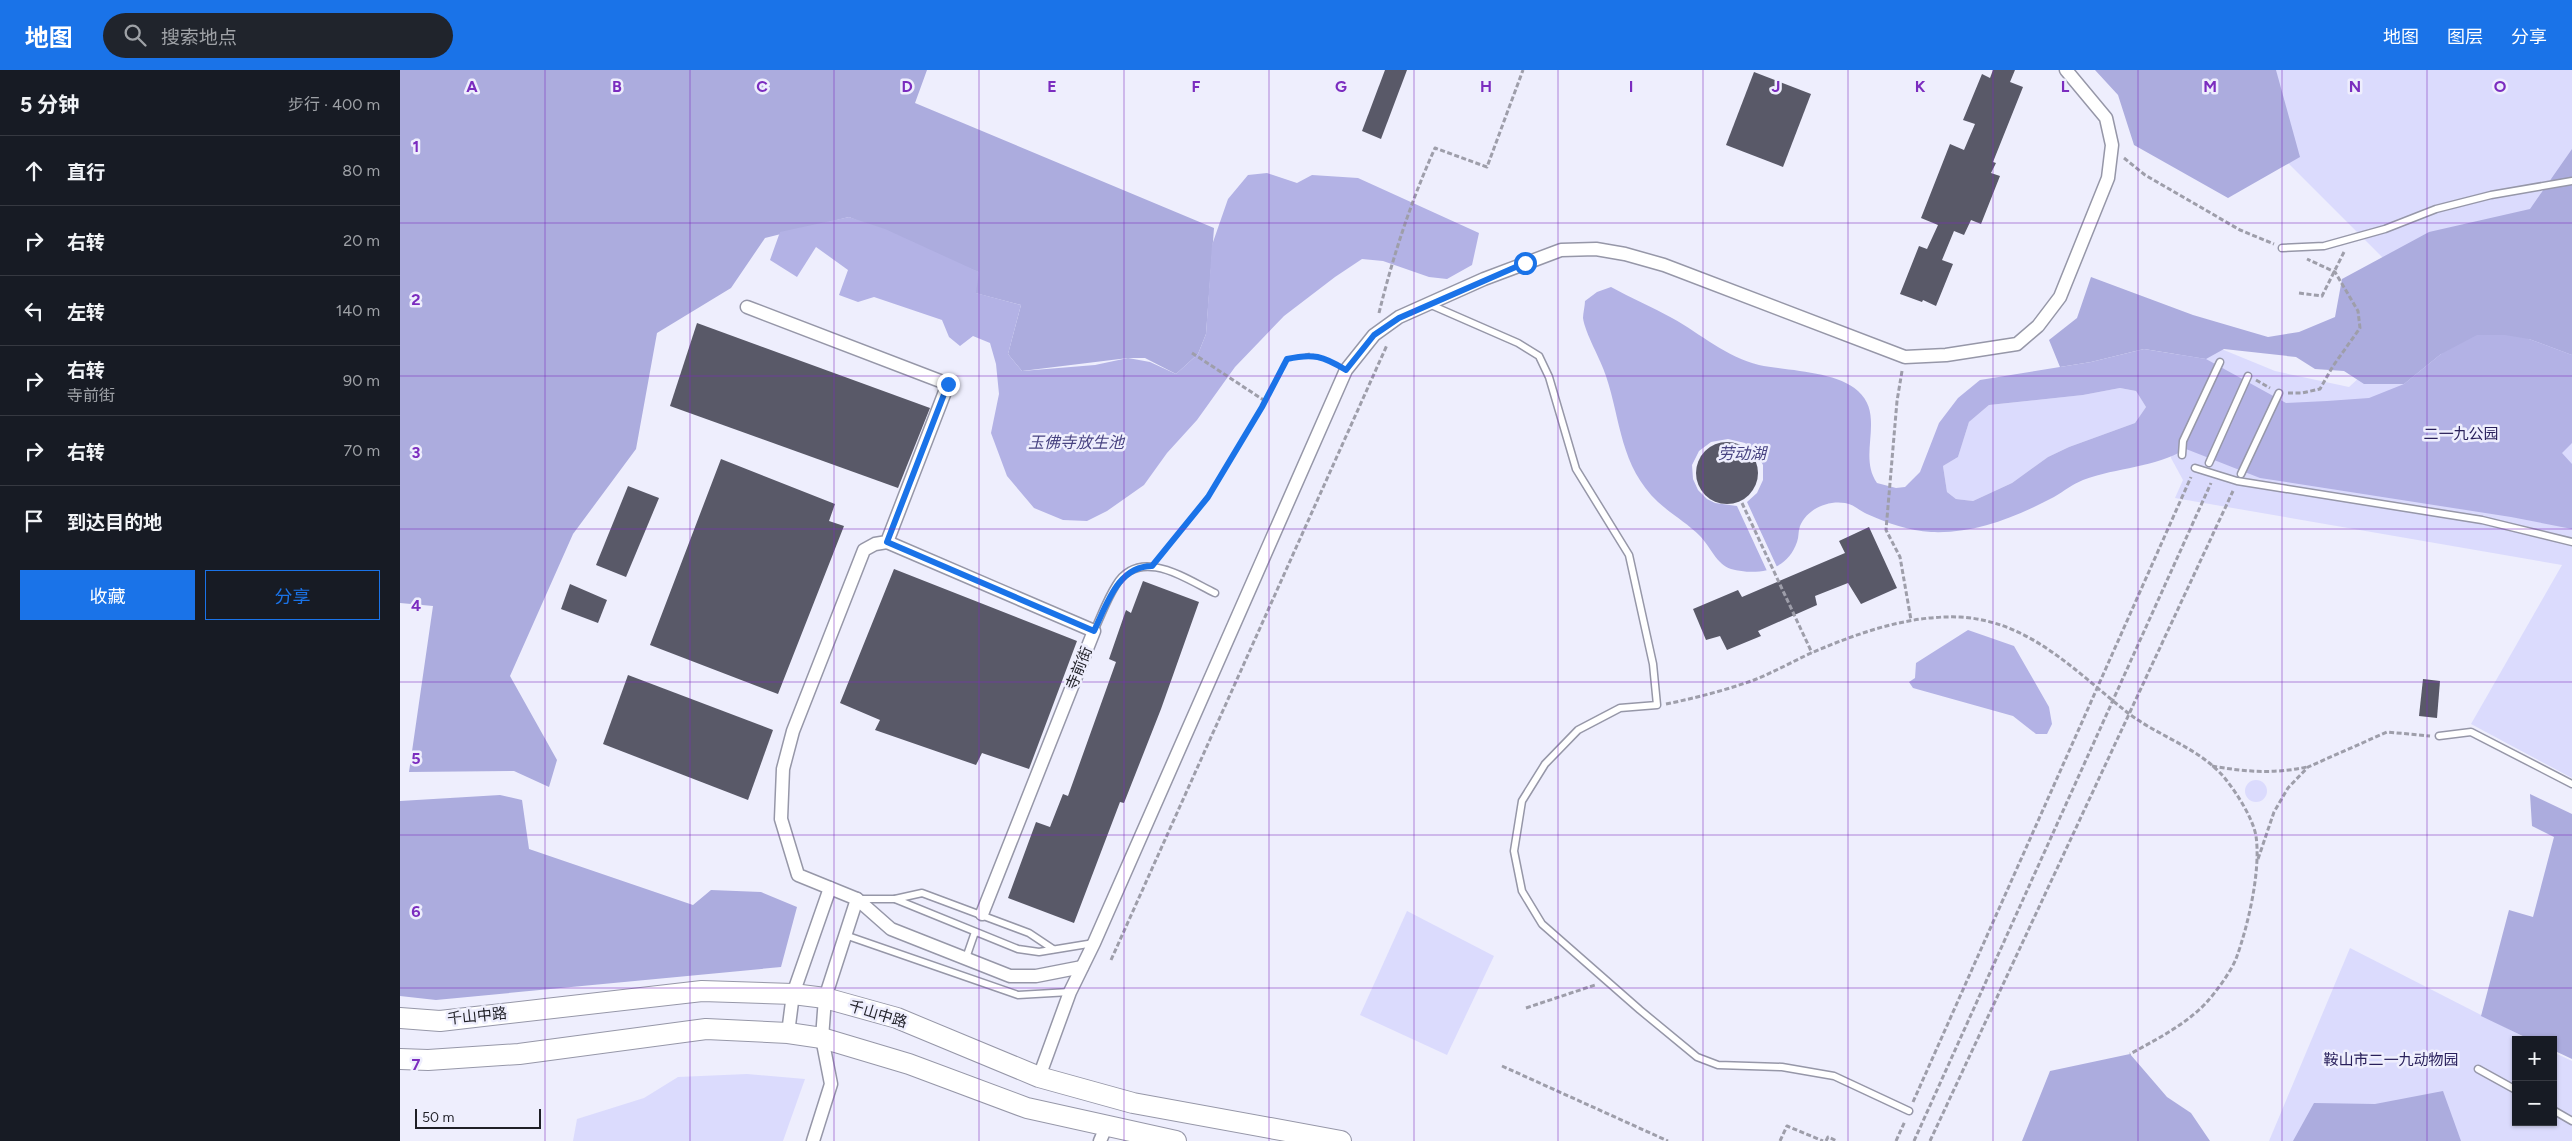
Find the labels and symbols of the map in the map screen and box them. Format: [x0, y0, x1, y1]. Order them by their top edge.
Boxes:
text: A [466, 77, 478, 96]
text: B [612, 77, 622, 96]
text: C [756, 77, 768, 96]
text: D [901, 77, 913, 96]
text: E [1047, 77, 1057, 96]
text: F [1192, 77, 1201, 96]
text: G [1335, 77, 1347, 96]
text: H [1480, 77, 1492, 96]
text: I [1629, 77, 1633, 96]
text: J [1772, 77, 1780, 96]
text: K [1915, 77, 1926, 96]
text: L [2061, 77, 2070, 96]
text: M [2203, 77, 2217, 96]
text: N [2349, 77, 2361, 96]
text: O [2494, 77, 2507, 96]
text: 1 [413, 137, 419, 156]
route start [1514, 252, 1537, 275]
text: 2 [411, 290, 421, 309]
route end [937, 373, 960, 396]
park label: 二一九公园 [2423, 425, 2499, 443]
water label: 玉佛寺放生池 [1028, 433, 1126, 452]
text: 3 [412, 443, 421, 462]
water label: 劳动湖 [1718, 444, 1769, 463]
text: 4 [411, 596, 421, 615]
street label: 寺前街 [1062, 644, 1096, 692]
text: 5 [411, 749, 421, 768]
text: 6 [411, 902, 421, 921]
street label: 千山中路 [847, 997, 909, 1031]
street label: 千山中路 [446, 1004, 508, 1028]
park label: 鞍山市二一九动物园 [2323, 1051, 2459, 1069]
text: 7 [412, 1055, 421, 1074]
scale bar [415, 1106, 541, 1129]

